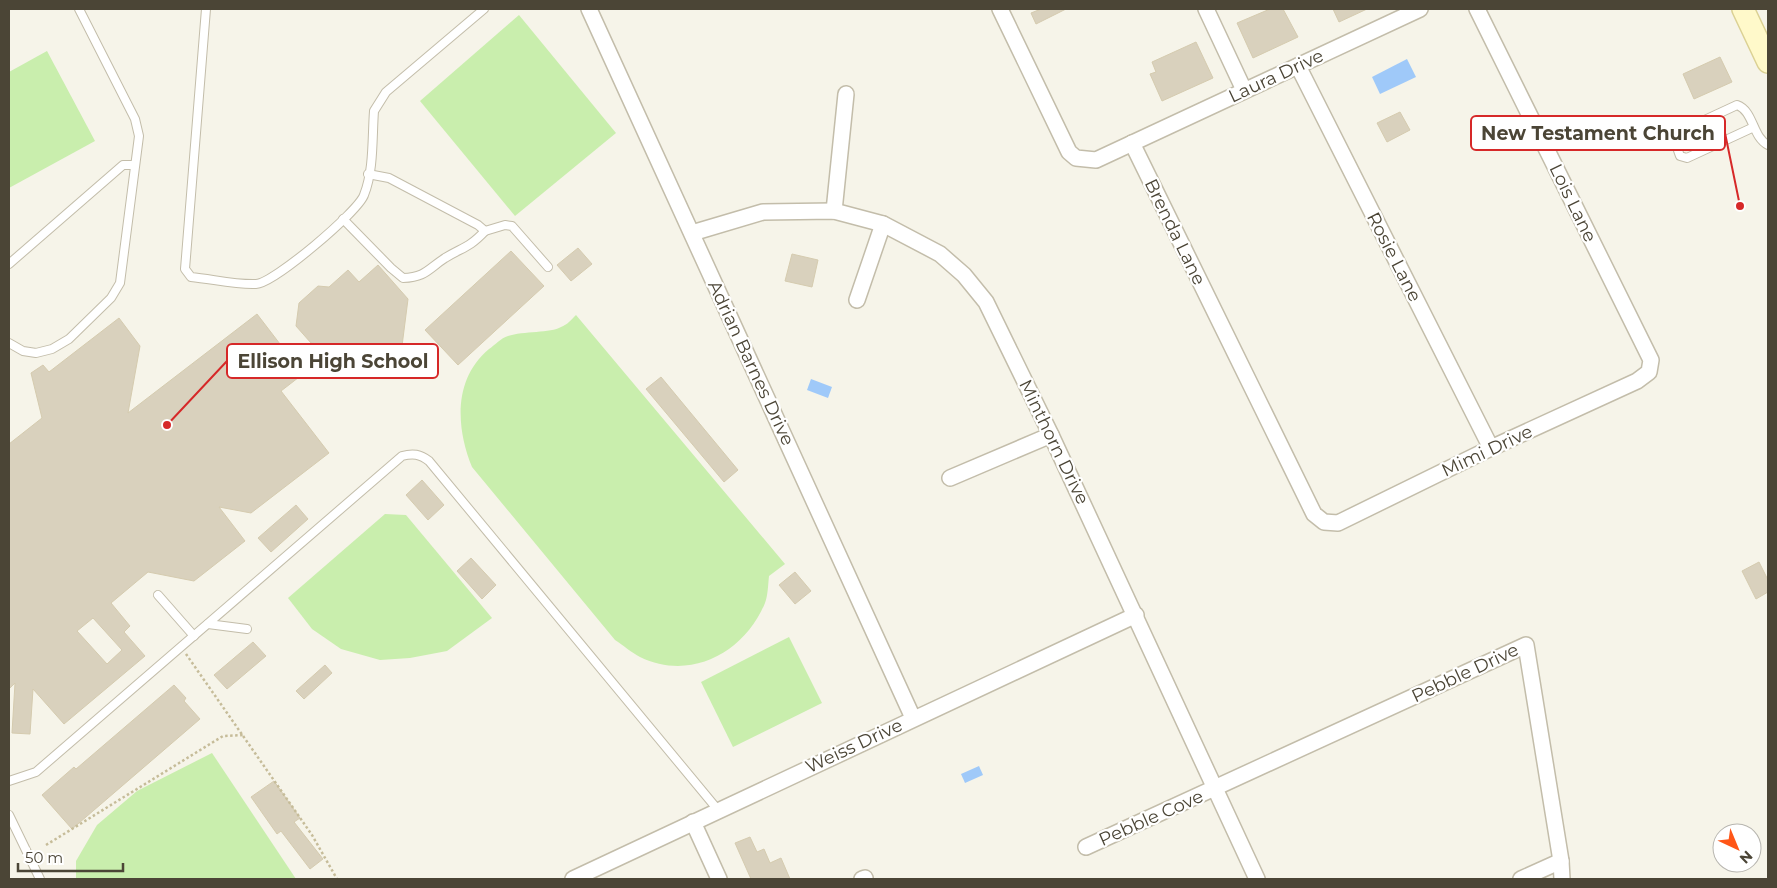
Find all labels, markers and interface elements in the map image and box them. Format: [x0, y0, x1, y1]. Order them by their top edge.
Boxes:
street label: Laura Drive [1225, 44, 1327, 108]
callout: New Testament Church [1471, 116, 1725, 150]
text: New Testament Church [1481, 122, 1715, 145]
street label: Lois Lane [1545, 160, 1601, 246]
street label: Brenda Lane [1140, 175, 1210, 289]
street label: Rosie Lane [1362, 208, 1426, 306]
street label: Adrian Barnes Drive [703, 277, 799, 449]
callout: Ellison High School [227, 344, 438, 378]
text: Ellison High School [238, 350, 428, 373]
street label: Minthorn Drive [1014, 376, 1094, 508]
street label: Mimi Drive [1438, 420, 1536, 482]
street label: Pebble Drive [1408, 639, 1522, 707]
street label: Weiss Drive [802, 714, 906, 778]
street label: Pebble Cove [1095, 785, 1207, 851]
north arrow [1712, 823, 1762, 873]
scale bar [18, 840, 122, 872]
text: N [1736, 847, 1756, 868]
text: 50 m [25, 848, 63, 867]

